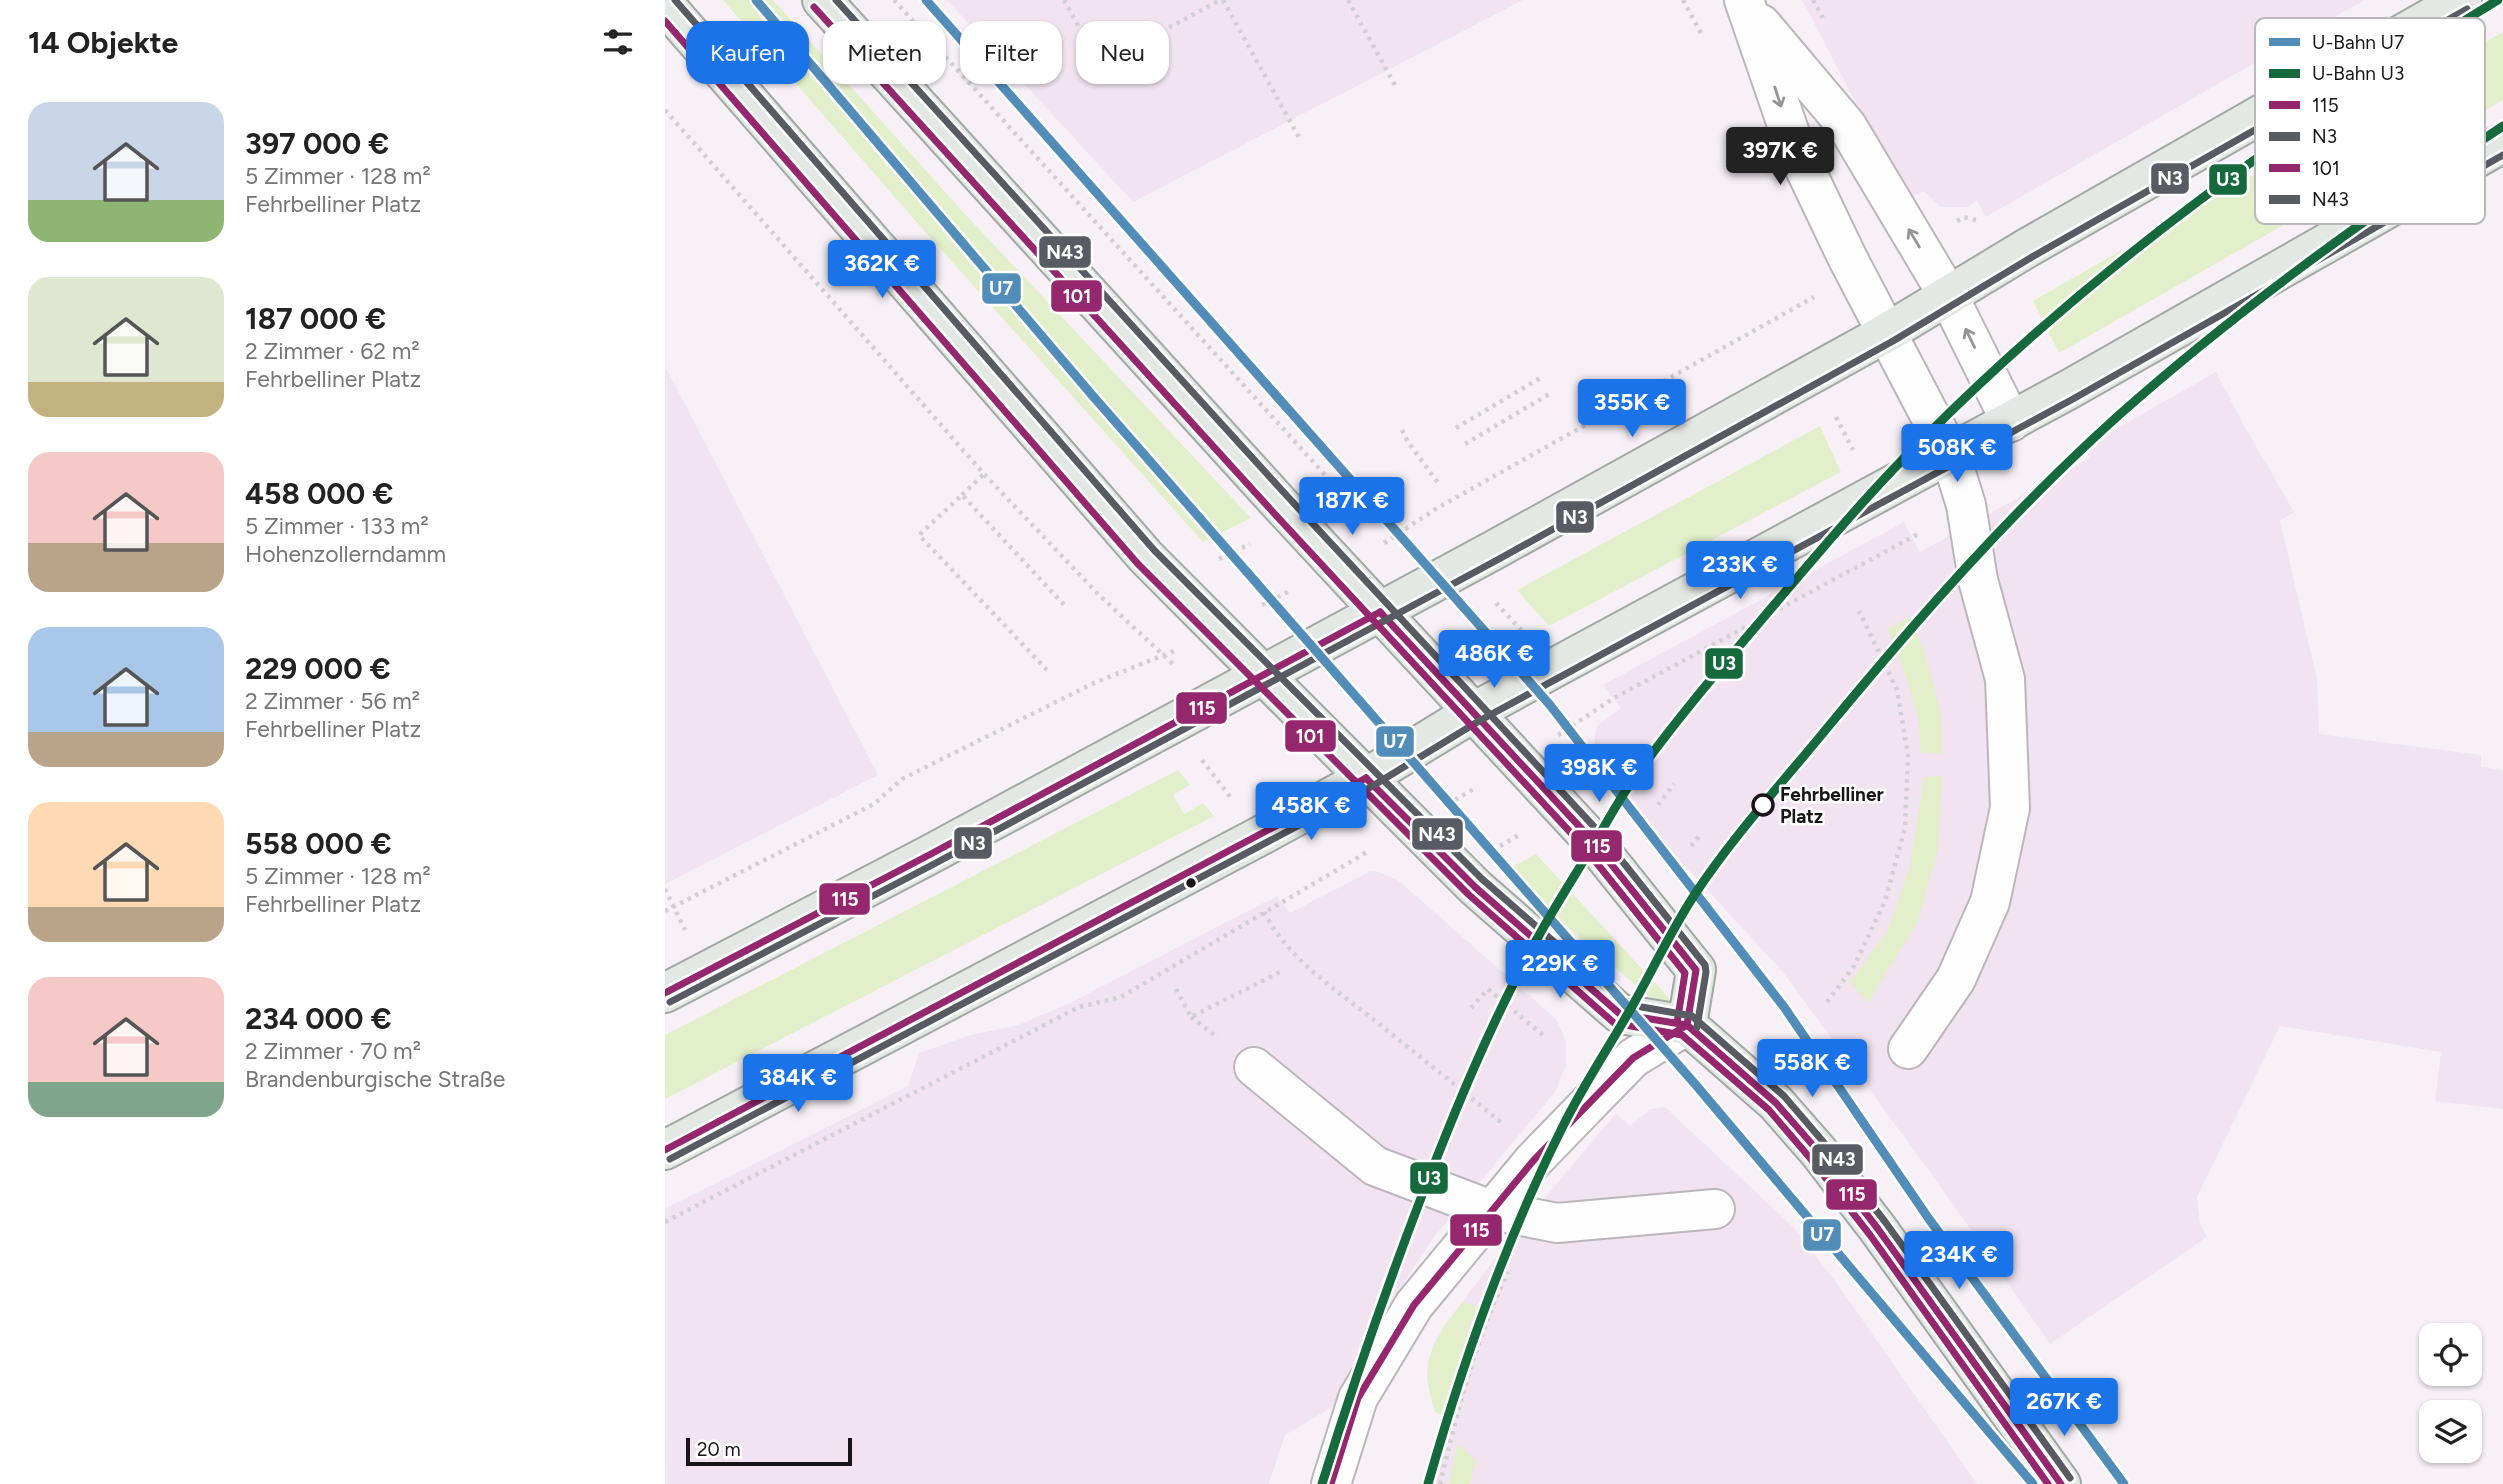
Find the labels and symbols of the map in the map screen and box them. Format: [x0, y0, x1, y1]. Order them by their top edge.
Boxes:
legend [2255, 18, 2485, 224]
text: U-Bahn U7 [2312, 31, 2404, 54]
text: U-Bahn U3 [2312, 62, 2404, 85]
one-way arrow [1773, 85, 1785, 107]
text: 115 [2312, 94, 2339, 117]
text: N3 [2312, 125, 2337, 148]
pin: 397K € [1723, 128, 1837, 187]
text: 101 [2312, 157, 2340, 180]
line badge: N3 [2150, 162, 2190, 195]
line badge: U3 [2208, 163, 2248, 196]
text: N3 [2157, 167, 2183, 190]
text: U3 [2216, 168, 2240, 191]
text: N43 [2312, 188, 2349, 211]
one-way arrow [1907, 229, 1921, 249]
line badge: N43 [1038, 235, 1092, 269]
pin: 362K € [825, 240, 939, 300]
text: N43 [1046, 241, 1084, 264]
line badge: U7 [981, 272, 1022, 305]
text: U7 [989, 277, 1013, 300]
line badge: 101 [1050, 279, 1103, 313]
text: 101 [1063, 285, 1091, 308]
one-way arrow [1962, 328, 1976, 349]
pin: 355K € [1575, 380, 1689, 439]
pin: 508K € [1900, 424, 2014, 484]
pin: 187K € [1295, 477, 1409, 537]
line badge: N3 [1555, 500, 1595, 534]
text: N3 [1562, 506, 1588, 529]
pin: 233K € [1683, 542, 1797, 601]
pin: 486K € [1437, 630, 1551, 690]
line badge: U3 [1704, 647, 1744, 680]
text: U3 [1712, 652, 1736, 675]
line badge: 115 [1175, 691, 1228, 725]
text: 115 [1188, 697, 1216, 720]
line badge: 101 [1284, 719, 1337, 753]
text: 101 [1296, 725, 1324, 748]
line badge: U7 [1375, 725, 1415, 758]
text: U7 [1383, 730, 1407, 753]
pin: 398K € [1542, 744, 1656, 804]
pin: 458K € [1254, 782, 1368, 842]
place label: Fehrbelliner Platz [1780, 783, 1884, 828]
marker: Fehrbelliner Platz [1752, 794, 1774, 816]
line badge: N43 [1411, 817, 1464, 851]
text: N43 [1418, 823, 1456, 846]
line badge: N3 [953, 826, 993, 860]
line badge: 115 [1570, 829, 1623, 863]
text: N3 [960, 832, 986, 855]
text: 115 [1583, 835, 1611, 858]
unlabelled marker [1184, 876, 1198, 890]
line badge: 115 [818, 882, 871, 916]
text: 115 [831, 888, 859, 911]
pin: 229K € [1503, 940, 1617, 1000]
pin: 558K € [1755, 1040, 1869, 1099]
pin: 384K € [741, 1054, 855, 1114]
line badge: N43 [1811, 1143, 1864, 1176]
text: N43 [1818, 1148, 1856, 1171]
line badge: U3 [1409, 1161, 1449, 1195]
text: U3 [1417, 1167, 1441, 1190]
line badge: 115 [1825, 1178, 1878, 1211]
text: 115 [1838, 1183, 1866, 1206]
line badge: 115 [1449, 1213, 1503, 1247]
line badge: U7 [1802, 1218, 1842, 1252]
text: 115 [1462, 1219, 1490, 1242]
text: U7 [1810, 1223, 1834, 1246]
pin: 234K € [1902, 1232, 2016, 1291]
pin: 267K € [2007, 1378, 2121, 1438]
scale bar [686, 1435, 852, 1467]

